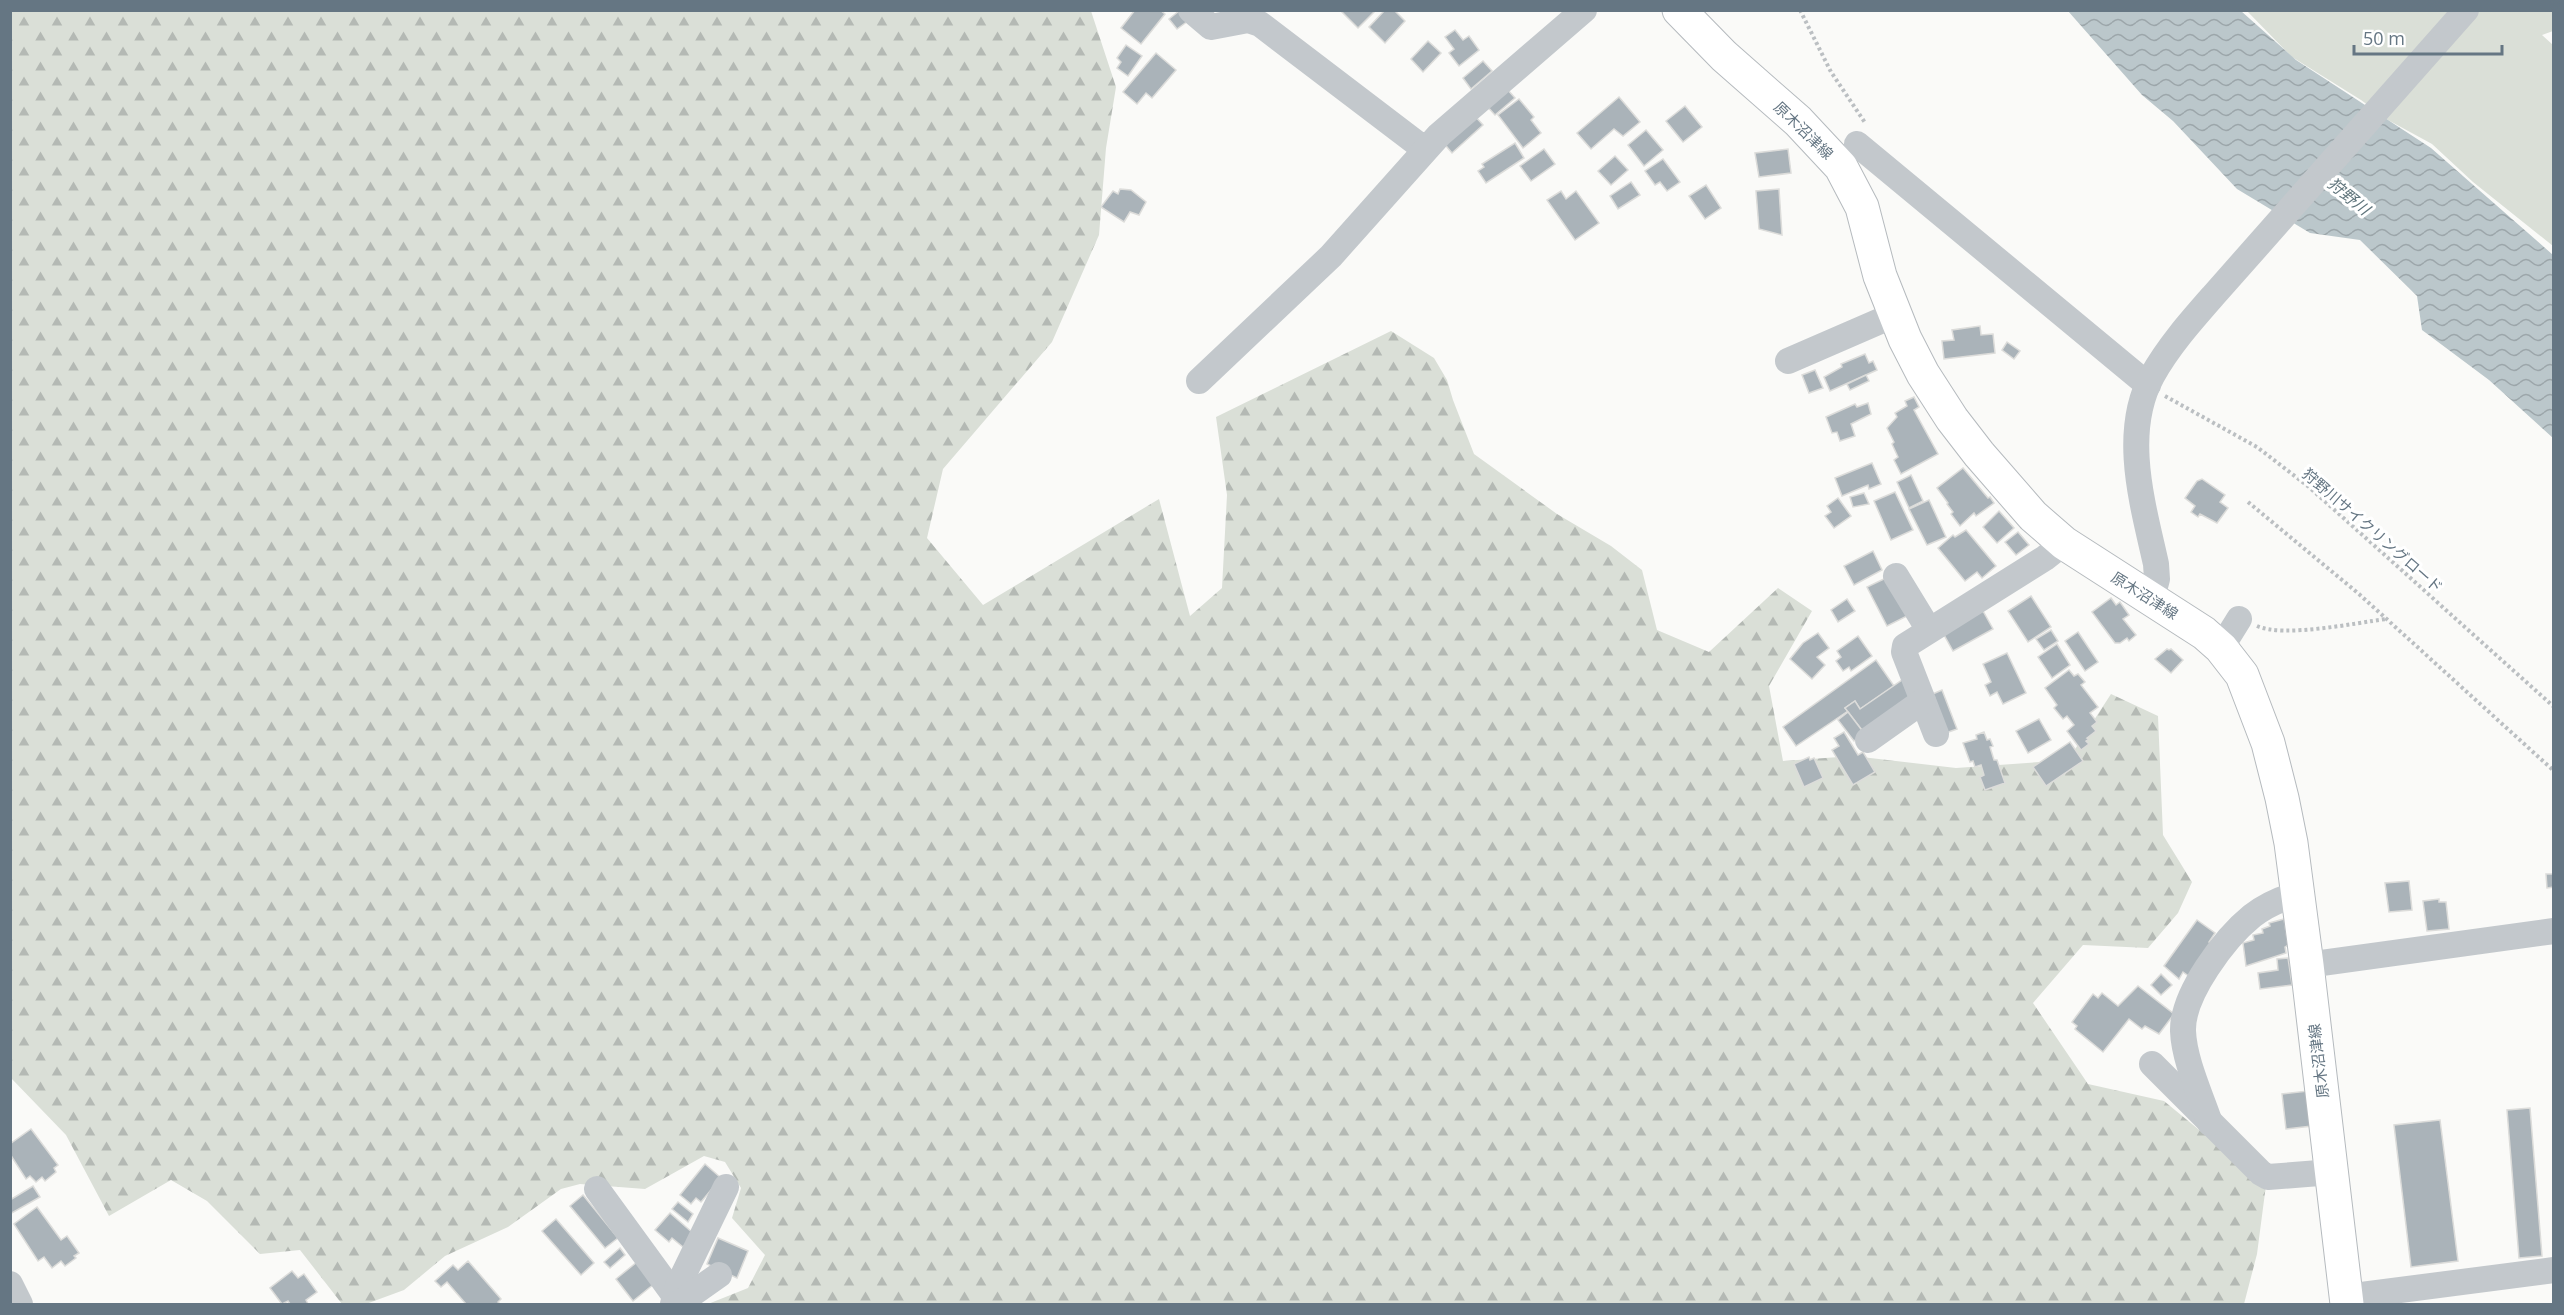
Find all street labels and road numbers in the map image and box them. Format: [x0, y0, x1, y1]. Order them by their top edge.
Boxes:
street label: 原木沼津線 [1770, 97, 1838, 163]
street label: 狩野川サイクリングロード [2299, 464, 2447, 596]
street label: 原木沼津線 [2108, 567, 2182, 623]
street label: 原木沼津線 [2304, 1023, 2332, 1099]

